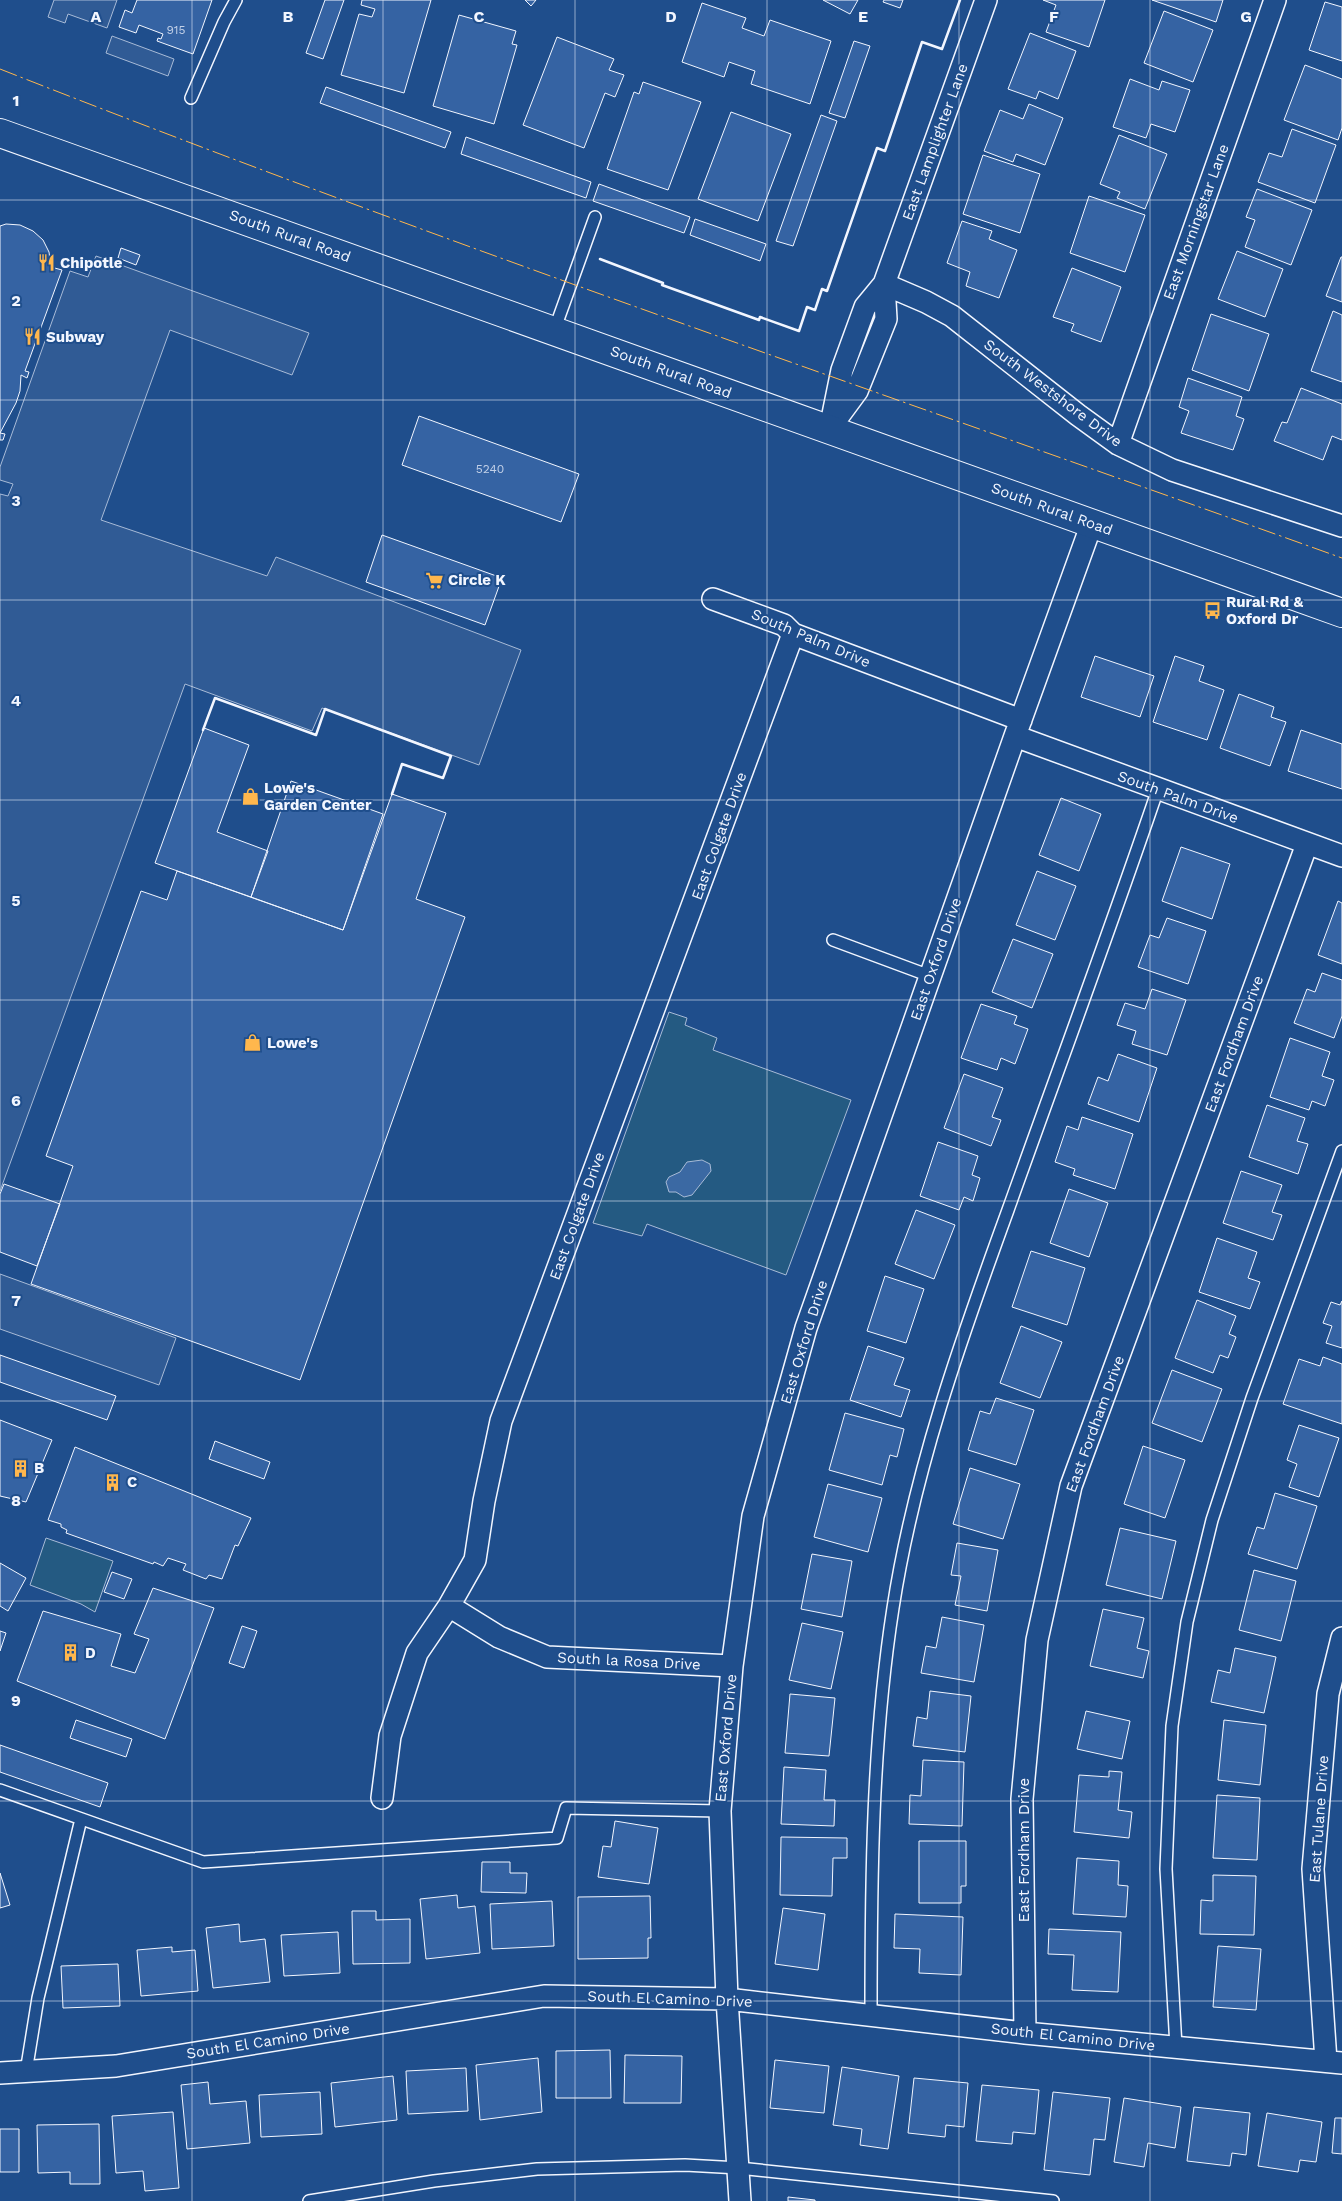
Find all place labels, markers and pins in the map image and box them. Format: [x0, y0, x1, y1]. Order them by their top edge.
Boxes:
restaurant icon: Chipotle [36, 253, 56, 273]
place label: Chipotle [60, 254, 123, 272]
restaurant icon: Subway [22, 327, 42, 347]
place label: Subway [46, 328, 105, 346]
supermarket icon: Circle K [424, 570, 444, 590]
place label: Circle K [448, 571, 506, 589]
place label: Rural Rd & Oxford Dr [1226, 593, 1304, 628]
bus stop icon: Rural Rd & Oxford Dr [1202, 601, 1222, 621]
place label: Lowe's Garden Center [264, 779, 372, 814]
shop icon: Lowe's Garden Center [240, 787, 260, 807]
shop icon: Lowe's [243, 1033, 263, 1053]
place label: Lowe's [267, 1034, 318, 1052]
building icon: B [10, 1458, 30, 1478]
place label: B [34, 1459, 44, 1477]
building icon: C [103, 1472, 123, 1492]
place label: C [127, 1473, 137, 1491]
building icon: D [61, 1643, 81, 1663]
place label: D [85, 1644, 96, 1662]

